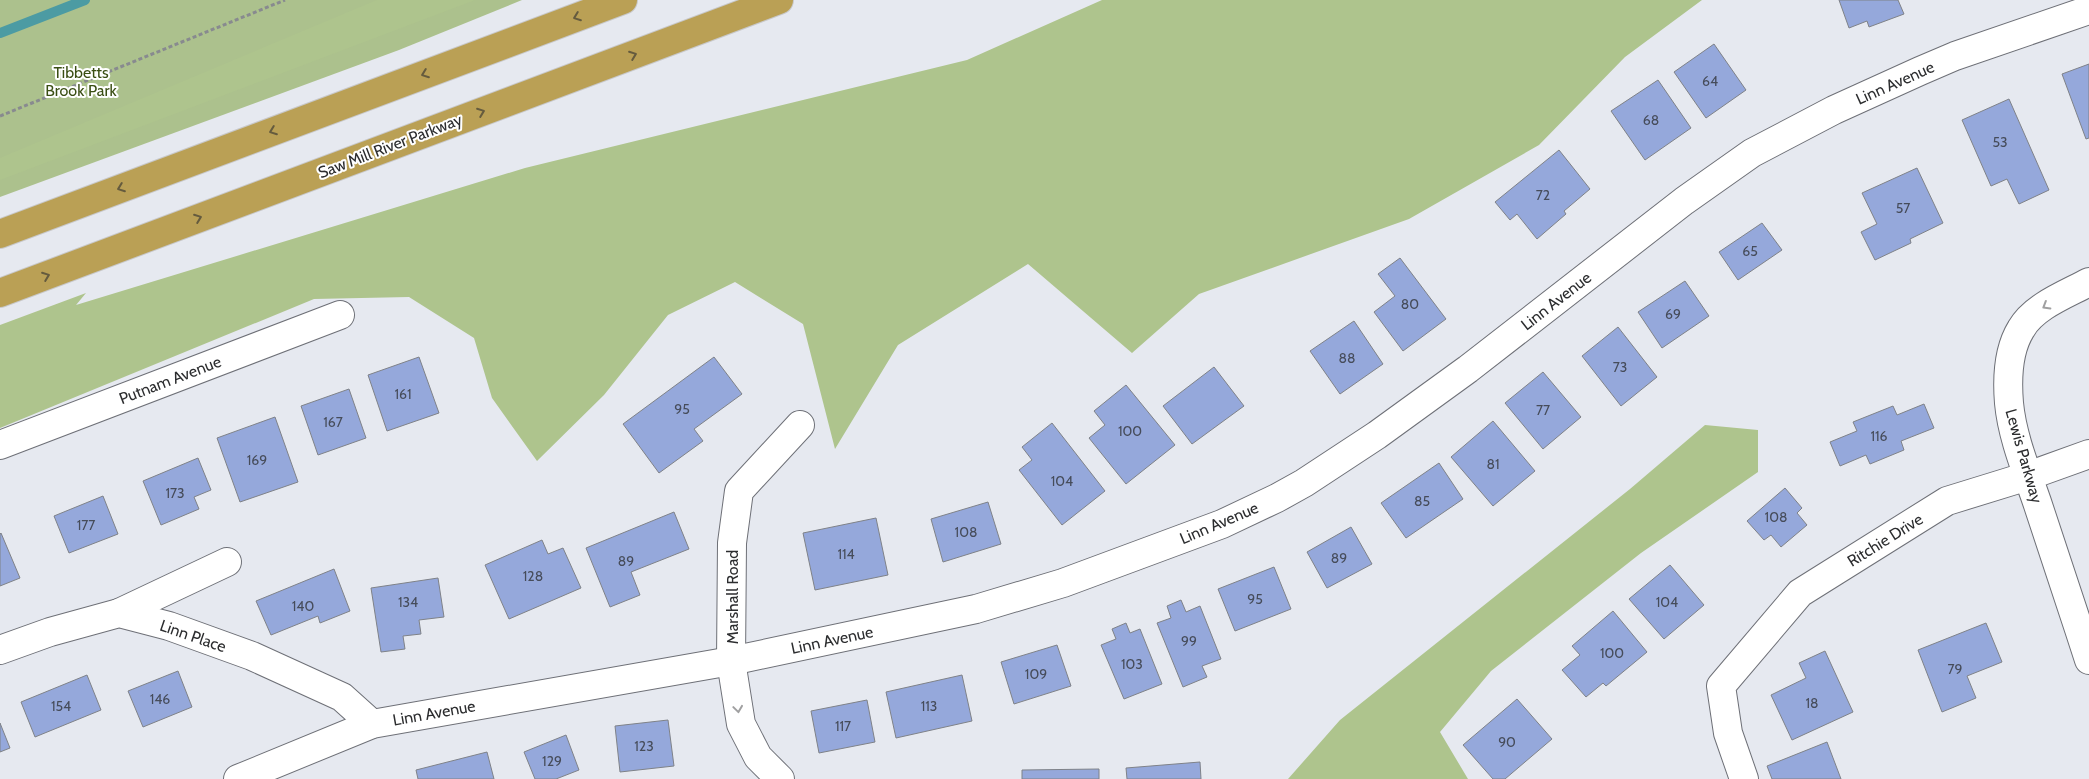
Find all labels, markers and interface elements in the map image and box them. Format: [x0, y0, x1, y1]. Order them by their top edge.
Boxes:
one-way arrow [574, 11, 582, 21]
one-way arrow [628, 51, 637, 61]
street label: Linn Avenue [1853, 57, 1937, 109]
park label: Tibbetts Brook Park [45, 63, 118, 100]
one-way arrow [421, 68, 430, 78]
house number: 64 [1702, 72, 1718, 90]
one-way arrow [476, 108, 485, 118]
street label: Saw Mill River Parkway [315, 110, 465, 182]
house number: 68 [1643, 111, 1659, 129]
one-way arrow [269, 125, 278, 135]
house number: 53 [1992, 133, 2008, 151]
one-way arrow [117, 182, 126, 193]
house number: 72 [1536, 186, 1550, 204]
house number: 57 [1896, 199, 1910, 217]
one-way arrow [193, 214, 202, 225]
house number: 65 [1742, 242, 1758, 260]
street label: Linn Avenue [1517, 268, 1595, 334]
one-way arrow [41, 272, 49, 282]
house number: 80 [1401, 295, 1419, 313]
one-way arrow [2043, 300, 2052, 310]
house number: 69 [1665, 305, 1681, 323]
house number: 88 [1339, 349, 1355, 367]
street label: Putnam Avenue [116, 352, 224, 408]
house number: 73 [1613, 358, 1627, 376]
house number: 161 [395, 385, 411, 403]
house number: 95 [674, 400, 690, 418]
house number: 77 [1536, 401, 1550, 419]
street label: Lewis Parkway [2001, 407, 2047, 505]
house number: 167 [323, 413, 343, 431]
house number: 100 [1118, 422, 1142, 440]
house number: 116 [1870, 427, 1888, 445]
house number: 169 [247, 451, 267, 469]
house number: 81 [1486, 455, 1500, 473]
house number: 104 [1051, 472, 1073, 490]
house number: 173 [165, 484, 185, 502]
house number: 85 [1414, 492, 1430, 510]
street label: Linn Avenue [1177, 498, 1261, 548]
house number: 108 [1765, 508, 1787, 526]
street label: Ritchie Drive [1844, 509, 1926, 571]
house number: 177 [77, 516, 95, 534]
house number: 108 [955, 523, 977, 541]
house number: 114 [837, 545, 855, 563]
house number: 89 [1331, 549, 1347, 567]
street label: Marshall Road [723, 550, 742, 644]
house number: 89 [618, 552, 634, 570]
house number: 128 [523, 567, 543, 585]
house number: 95 [1247, 590, 1263, 608]
house number: 134 [398, 593, 418, 611]
house number: 104 [1656, 593, 1678, 611]
house number: 140 [292, 597, 314, 615]
street label: Linn Place [157, 616, 229, 656]
street label: Linn Avenue [789, 622, 875, 658]
house number: 99 [1181, 632, 1197, 650]
house number: 100 [1600, 644, 1624, 662]
house number: 103 [1121, 655, 1143, 673]
house number: 79 [1948, 660, 1963, 678]
house number: 109 [1025, 665, 1047, 683]
house number: 146 [150, 690, 170, 708]
house number: 18 [1805, 694, 1819, 712]
street label: Linn Avenue [391, 696, 477, 730]
house number: 154 [51, 697, 71, 715]
house number: 113 [921, 697, 937, 715]
one-way arrow [733, 705, 743, 714]
house number: 117 [835, 717, 851, 735]
house number: 90 [1498, 733, 1516, 751]
house number: 123 [634, 737, 654, 755]
house number: 129 [542, 752, 562, 770]

